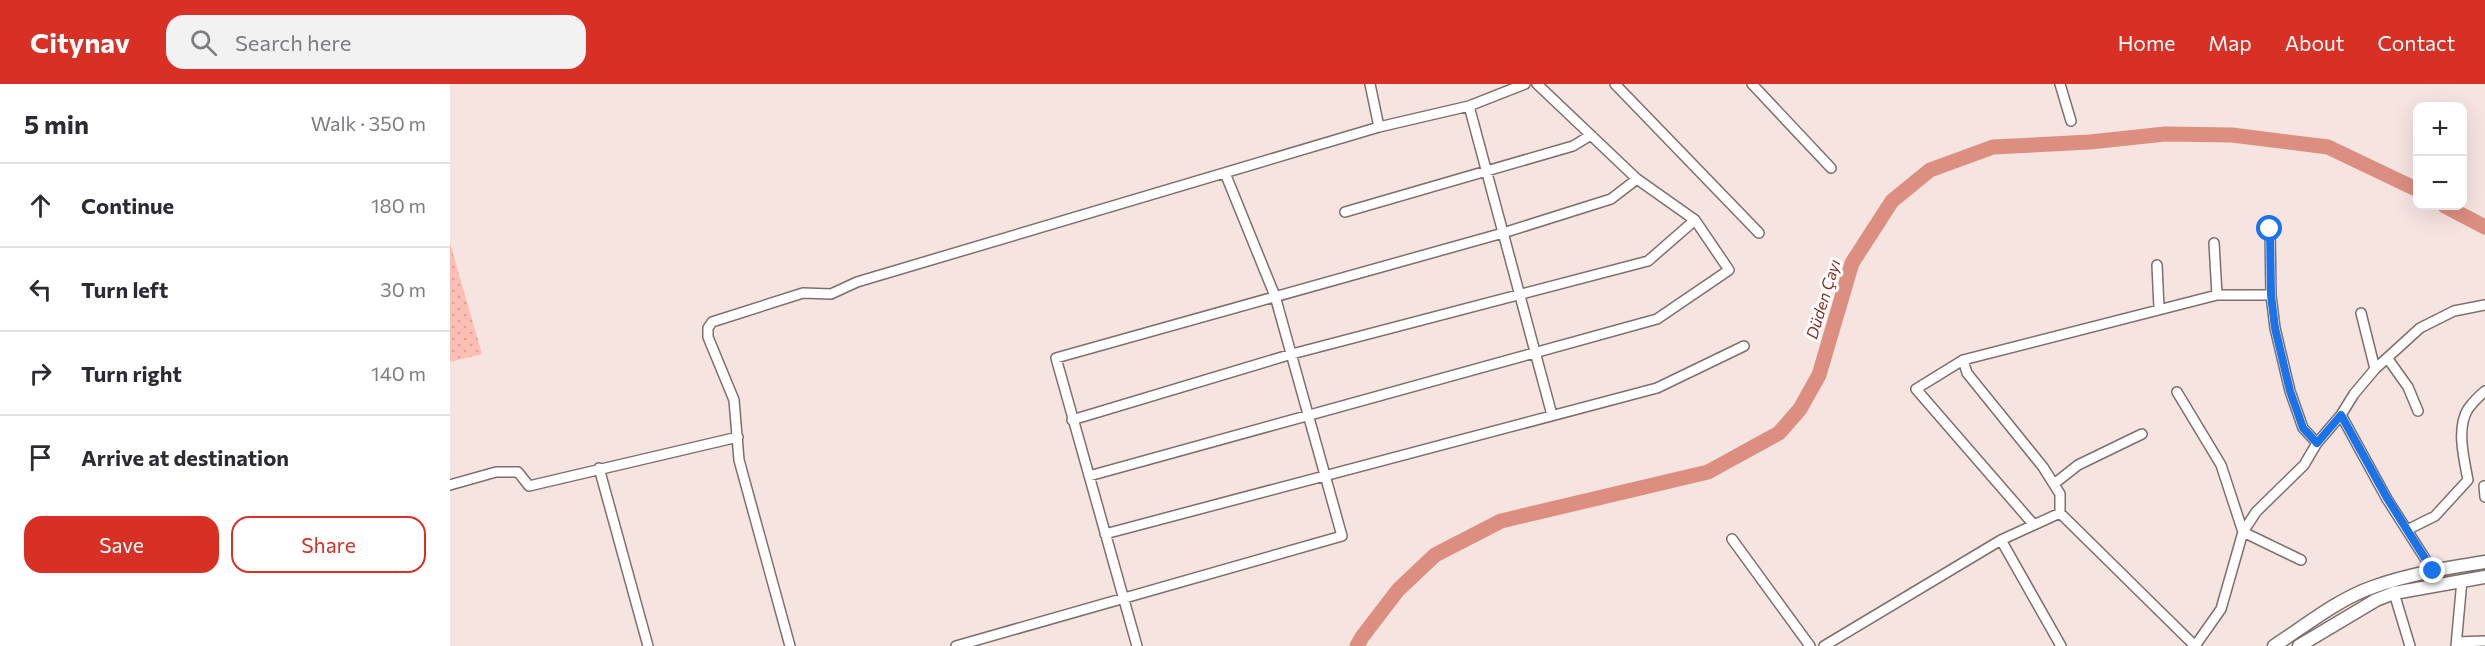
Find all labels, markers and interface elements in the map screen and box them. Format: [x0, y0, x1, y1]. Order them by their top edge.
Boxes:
search box [166, 15, 586, 69]
text: Citynav [30, 25, 130, 59]
icon: search [187, 26, 220, 59]
text: Search here [235, 29, 351, 56]
text: Home [2118, 30, 2175, 55]
text: Map [2208, 30, 2252, 55]
text: About [2285, 30, 2344, 55]
text: Contact [2377, 30, 2455, 55]
map controls [2413, 102, 2467, 210]
button: + [2413, 102, 2467, 156]
text: 5 min [24, 108, 89, 139]
text: Walk · 350 m [311, 111, 426, 135]
button: − [2413, 156, 2467, 210]
icon: ahead [24, 189, 57, 222]
text: Continue [81, 192, 174, 219]
text: 180 m [371, 193, 426, 217]
route start [2256, 215, 2282, 241]
water label: Düden Çayı [1801, 257, 1844, 341]
icon: left [24, 273, 57, 306]
text: Turn left [81, 276, 168, 303]
text: 30 m [380, 277, 426, 301]
icon: right [24, 357, 57, 390]
text: Turn right [81, 360, 182, 387]
text: 140 m [371, 361, 426, 385]
icon: arrive [24, 441, 57, 474]
text: Arrive at destination [81, 444, 289, 471]
button: Save [24, 516, 219, 573]
button: Share [231, 516, 426, 573]
route end [2419, 557, 2445, 583]

